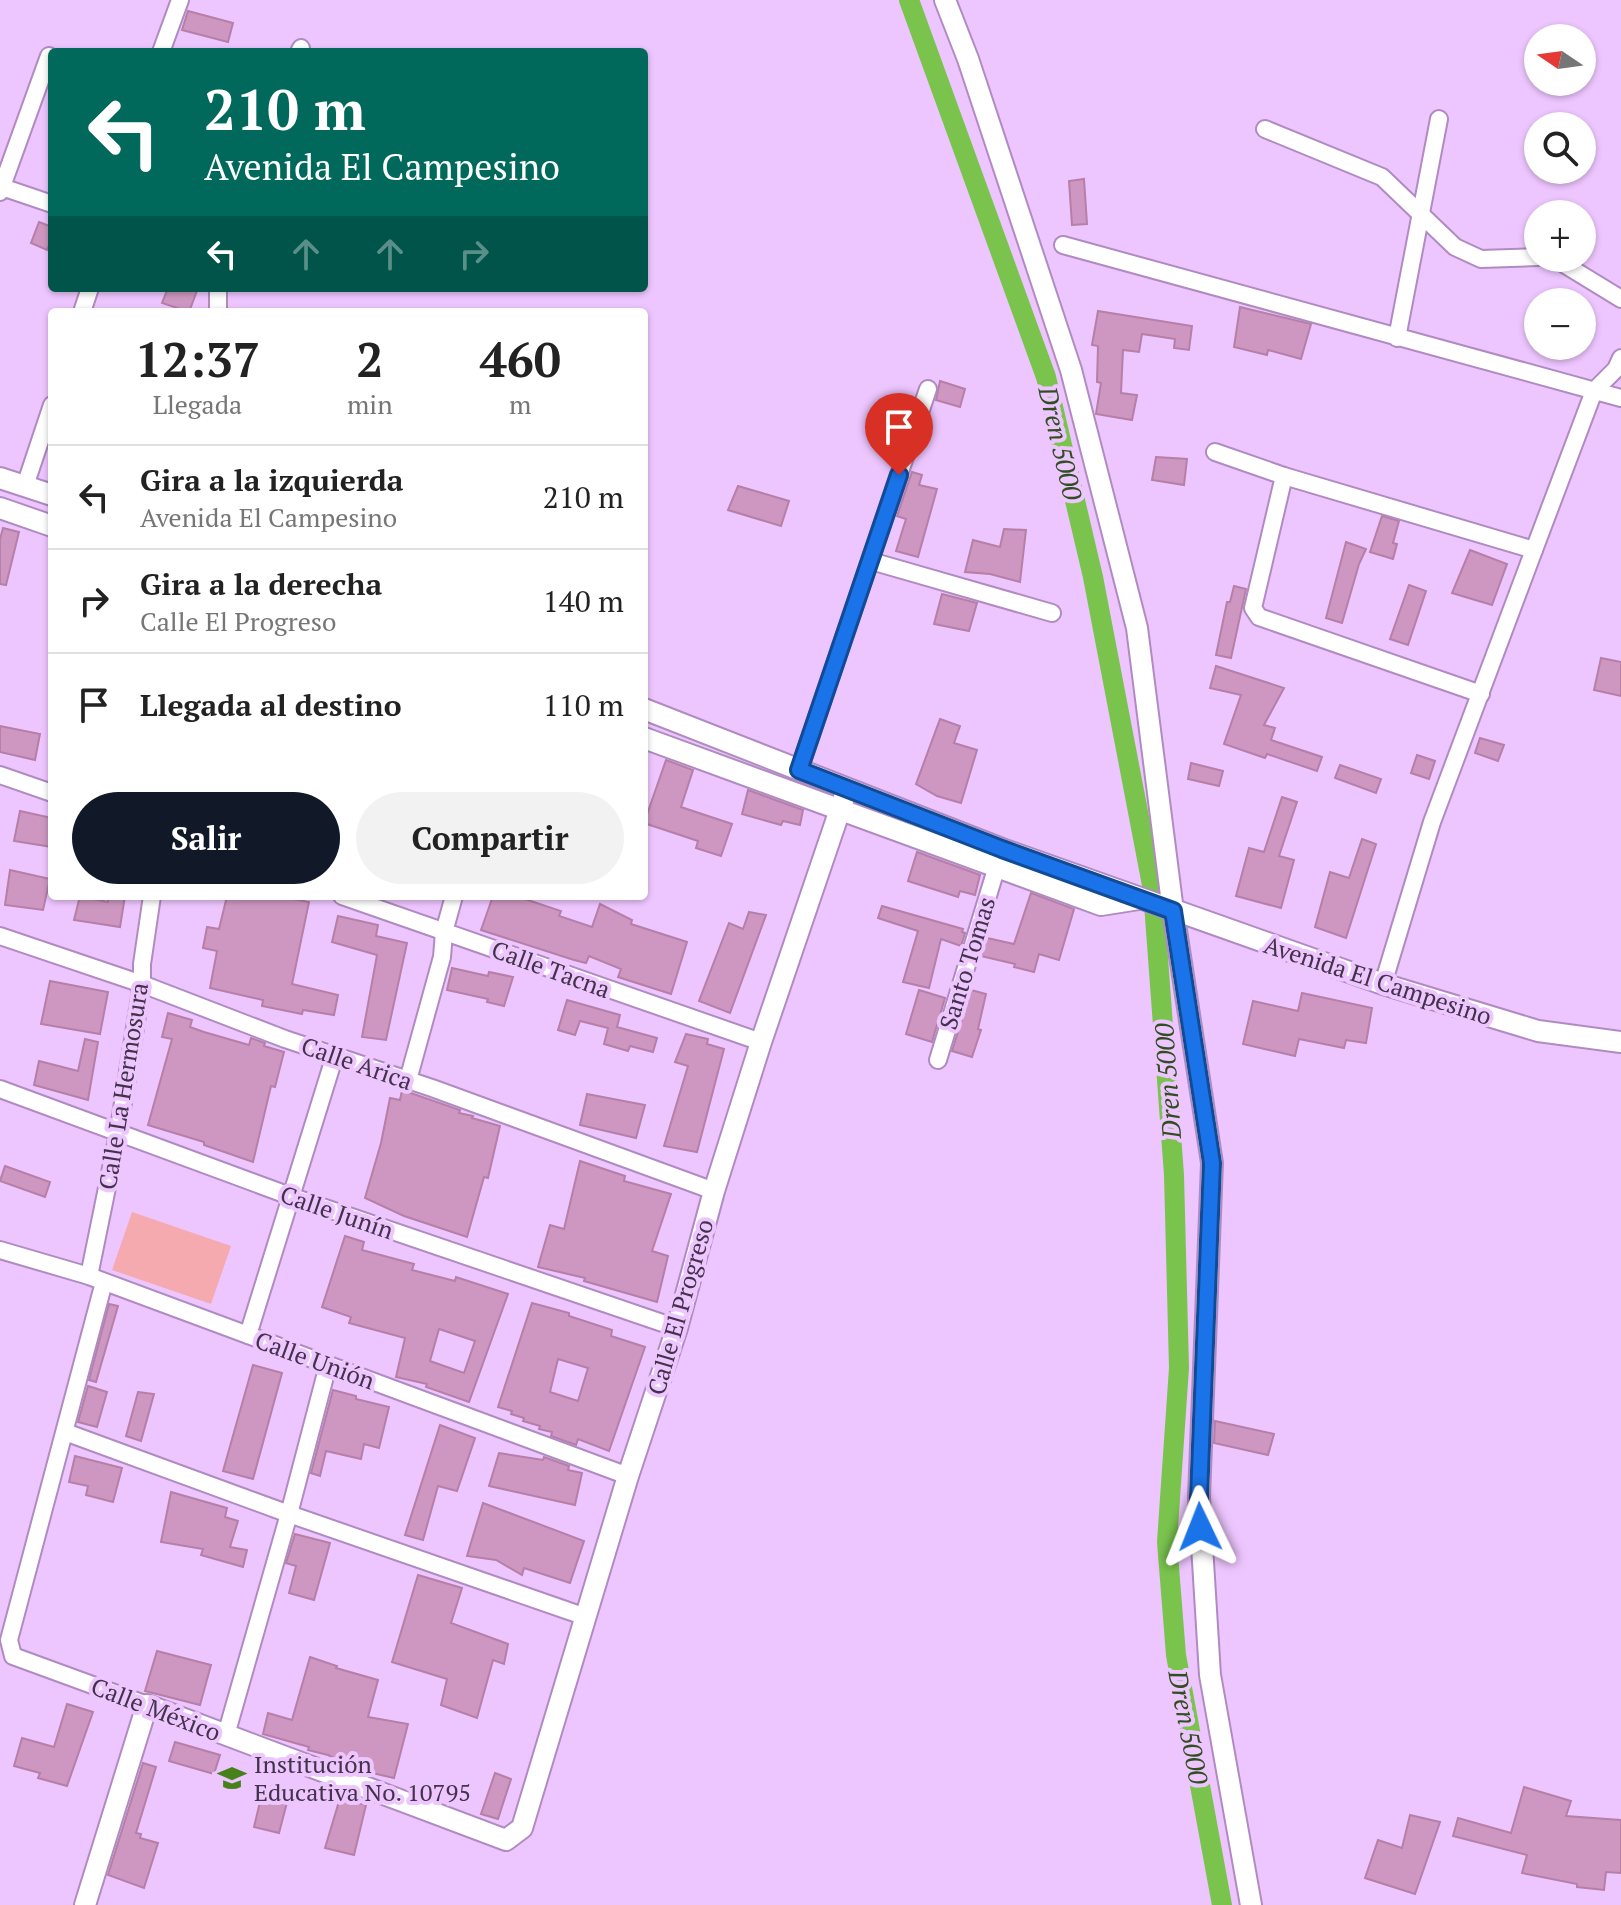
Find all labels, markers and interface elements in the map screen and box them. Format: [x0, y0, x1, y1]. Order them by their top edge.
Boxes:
north arrow [1524, 24, 1596, 96]
map controls [1524, 24, 1596, 360]
text: 210 m [204, 72, 366, 146]
icon: left [72, 80, 176, 184]
button: search [1524, 112, 1596, 184]
text: Avenida El Campesino [204, 143, 560, 190]
button: + [1524, 200, 1596, 272]
icon: left [200, 232, 244, 276]
icon: ahead [284, 232, 328, 276]
icon: ahead [368, 232, 412, 276]
icon: right [452, 232, 496, 276]
button: − [1524, 288, 1596, 360]
text: 12:37 [135, 327, 260, 391]
text: 2 [356, 327, 383, 391]
text: 460 [480, 327, 561, 391]
water label: Dren 5000 [1031, 382, 1091, 504]
text: Llegada [153, 387, 242, 421]
text: min [347, 387, 393, 421]
text: m [509, 387, 532, 421]
pin [865, 393, 933, 475]
icon: arrive [877, 405, 921, 449]
text: Gira a la izquierda [140, 460, 404, 500]
icon: left [72, 475, 116, 519]
text: 210 m [543, 477, 624, 517]
text: Avenida El Campesino [140, 500, 397, 534]
text: Gira a la derecha [140, 564, 382, 604]
icon: right [72, 579, 116, 623]
text: 140 m [543, 581, 624, 621]
text: Calle El Progreso [140, 604, 336, 638]
icon: arrive [72, 683, 116, 727]
text: Llegada al destino [140, 685, 401, 725]
text: 110 m [543, 685, 624, 725]
button: Salir [72, 792, 340, 884]
button: Compartir [356, 792, 624, 884]
street label: Santo Tomas [932, 893, 1002, 1033]
street label: Avenida El Campesino [1260, 928, 1496, 1032]
street label: Calle Tacna [487, 933, 615, 1005]
street label: Calle La Hermosura [91, 980, 155, 1192]
water label: Dren 5000 [1146, 1022, 1188, 1141]
street label: Calle Arica [297, 1029, 417, 1097]
street label: Calle Junín [276, 1178, 398, 1246]
street label: Calle El Progreso [640, 1215, 720, 1399]
street label: Calle Unión [251, 1324, 379, 1396]
position arrow [1158, 1485, 1242, 1569]
water label: Dren 5000 [1161, 1666, 1217, 1787]
street label: Calle México [87, 1670, 225, 1748]
place label: Institución Educativa No. 10795 [254, 1748, 471, 1808]
school or university icon: Institución Educativa No. 10795 [217, 1763, 247, 1793]

